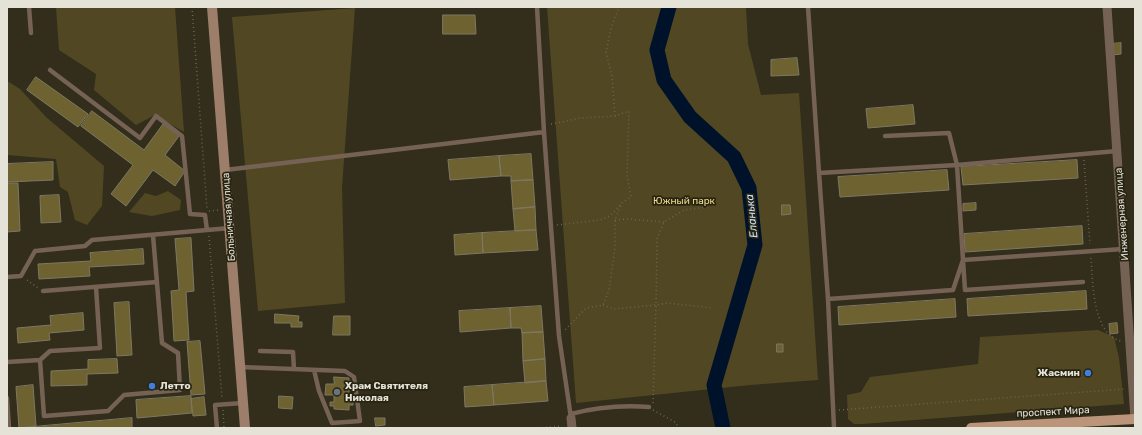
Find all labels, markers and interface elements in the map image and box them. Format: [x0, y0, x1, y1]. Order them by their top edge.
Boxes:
street label: Инженерная улица [1113, 167, 1131, 261]
street label: Больничная улица [220, 172, 238, 262]
water label: Еланька [743, 193, 761, 239]
park label: Южный парк [653, 195, 715, 207]
place label: Жасмин [1038, 367, 1080, 379]
marker: Жасмин [1083, 368, 1093, 378]
place label: Летто [160, 380, 191, 392]
place label: Храм Святителя Николая [345, 380, 428, 404]
marker: Летто [147, 381, 157, 391]
marker: Храм Святителя Николая [332, 387, 342, 397]
street label: проспект Мира [1016, 404, 1090, 420]

